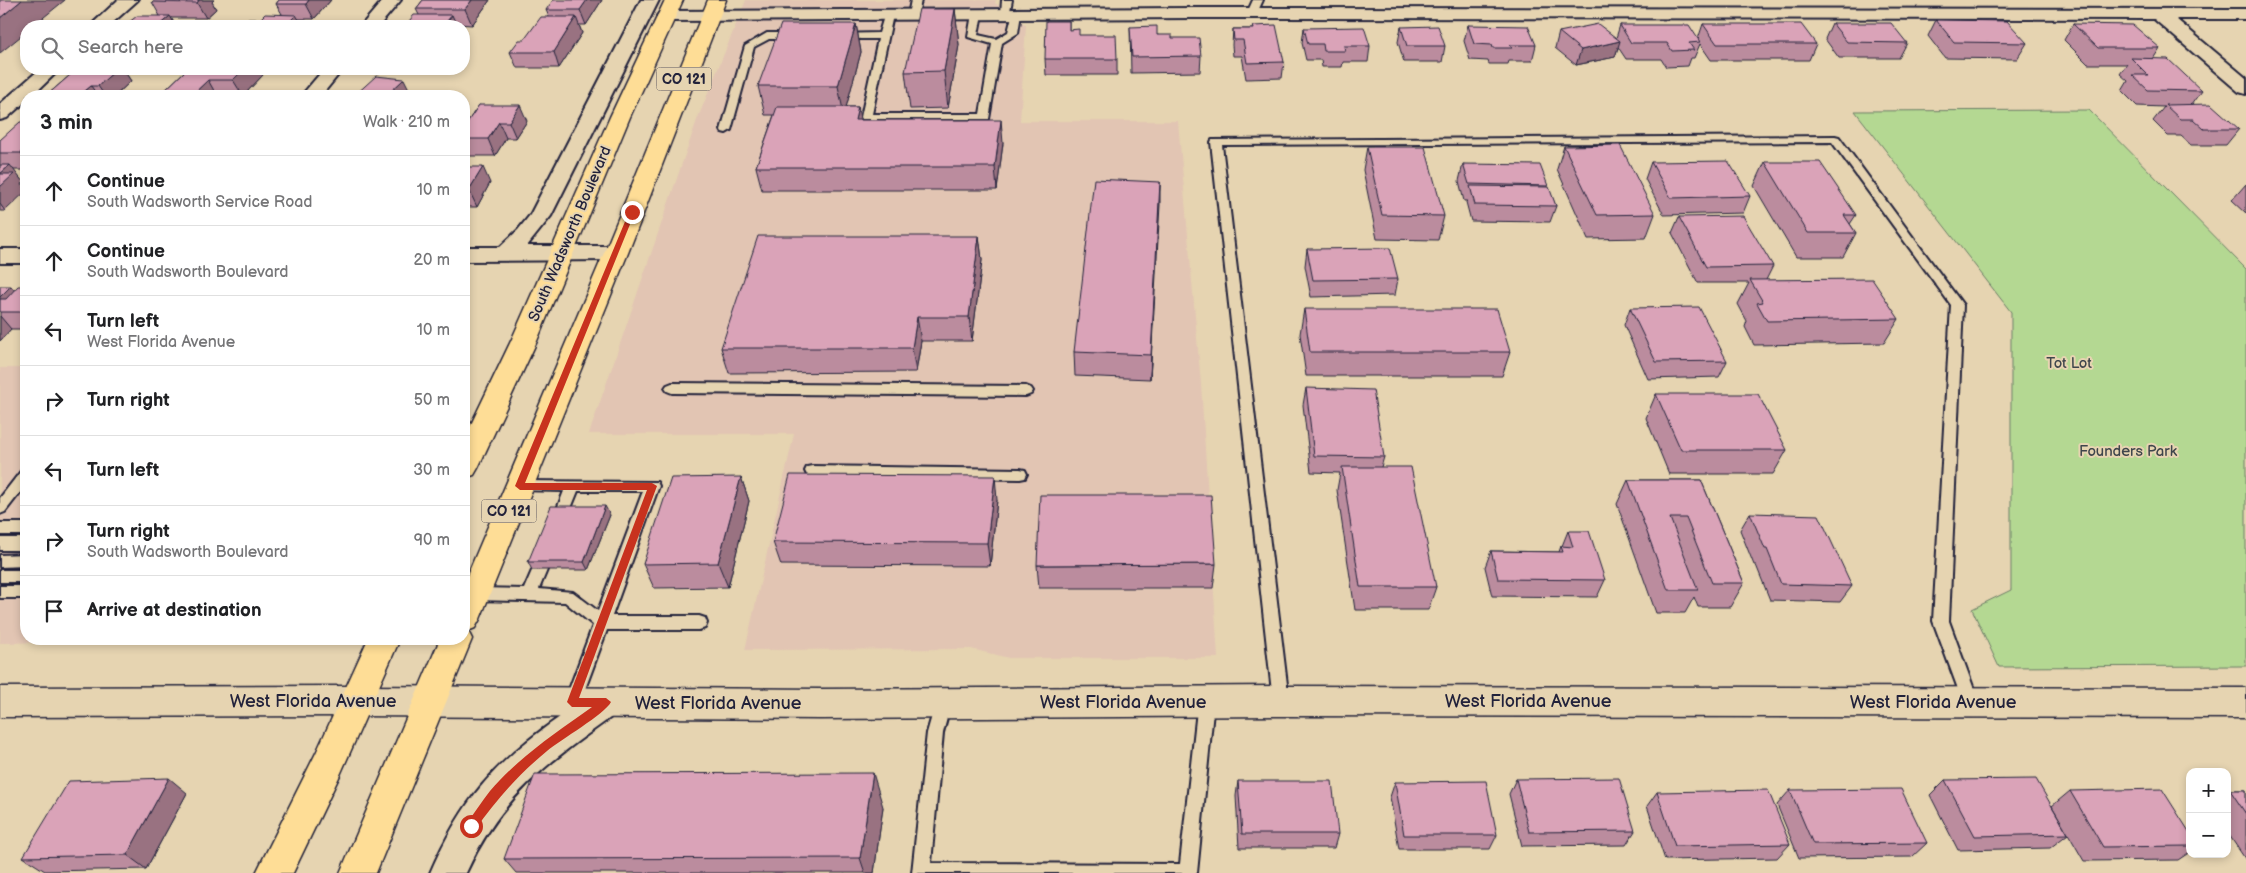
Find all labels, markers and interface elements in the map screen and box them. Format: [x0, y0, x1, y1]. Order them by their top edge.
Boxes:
search box [20, 20, 470, 75]
icon: search [38, 34, 66, 62]
text: Search here [78, 36, 183, 59]
road number: CO 121 [656, 68, 712, 90]
text: 3 min [40, 110, 93, 135]
text: Walk · 210 m [363, 113, 450, 132]
street label: South Wadsworth Boulevard [524, 143, 616, 325]
text: Continue [87, 170, 165, 193]
icon: ahead [40, 177, 68, 205]
text: 10 m [417, 181, 450, 200]
text: South Wadsworth Service Road [87, 193, 313, 212]
route end [621, 201, 644, 224]
text: Continue [87, 240, 165, 263]
icon: ahead [40, 247, 68, 275]
text: 20 m [414, 251, 450, 270]
text: South Wadsworth Boulevard [87, 263, 288, 282]
text: Turn left [87, 310, 159, 333]
icon: left [40, 317, 68, 345]
text: 10 m [417, 321, 450, 340]
text: West Florida Avenue [87, 333, 235, 352]
park label: Tot Lot [2046, 354, 2092, 373]
icon: right [40, 387, 68, 415]
text: Turn right [87, 389, 170, 412]
text: 50 m [414, 391, 450, 410]
park label: Founders Park [2079, 442, 2178, 461]
icon: left [40, 457, 68, 485]
text: Turn left [87, 459, 159, 482]
text: 30 m [413, 461, 450, 480]
road number: CO 121 [482, 500, 536, 522]
text: Turn right [87, 520, 170, 543]
icon: right [40, 527, 68, 555]
text: 90 m [414, 531, 450, 550]
text: South Wadsworth Boulevard [87, 543, 288, 562]
icon: arrive [40, 597, 68, 625]
text: Arrive at destination [87, 599, 262, 622]
street label: West Florida Avenue [230, 691, 397, 712]
street label: West Florida Avenue [1445, 691, 1612, 712]
street label: West Florida Avenue [1040, 692, 1207, 713]
street label: West Florida Avenue [1850, 692, 2017, 713]
street label: West Florida Avenue [635, 693, 802, 714]
map controls [2186, 768, 2231, 858]
button: + [2186, 768, 2231, 813]
button: − [2186, 813, 2231, 858]
route start [460, 815, 483, 838]

